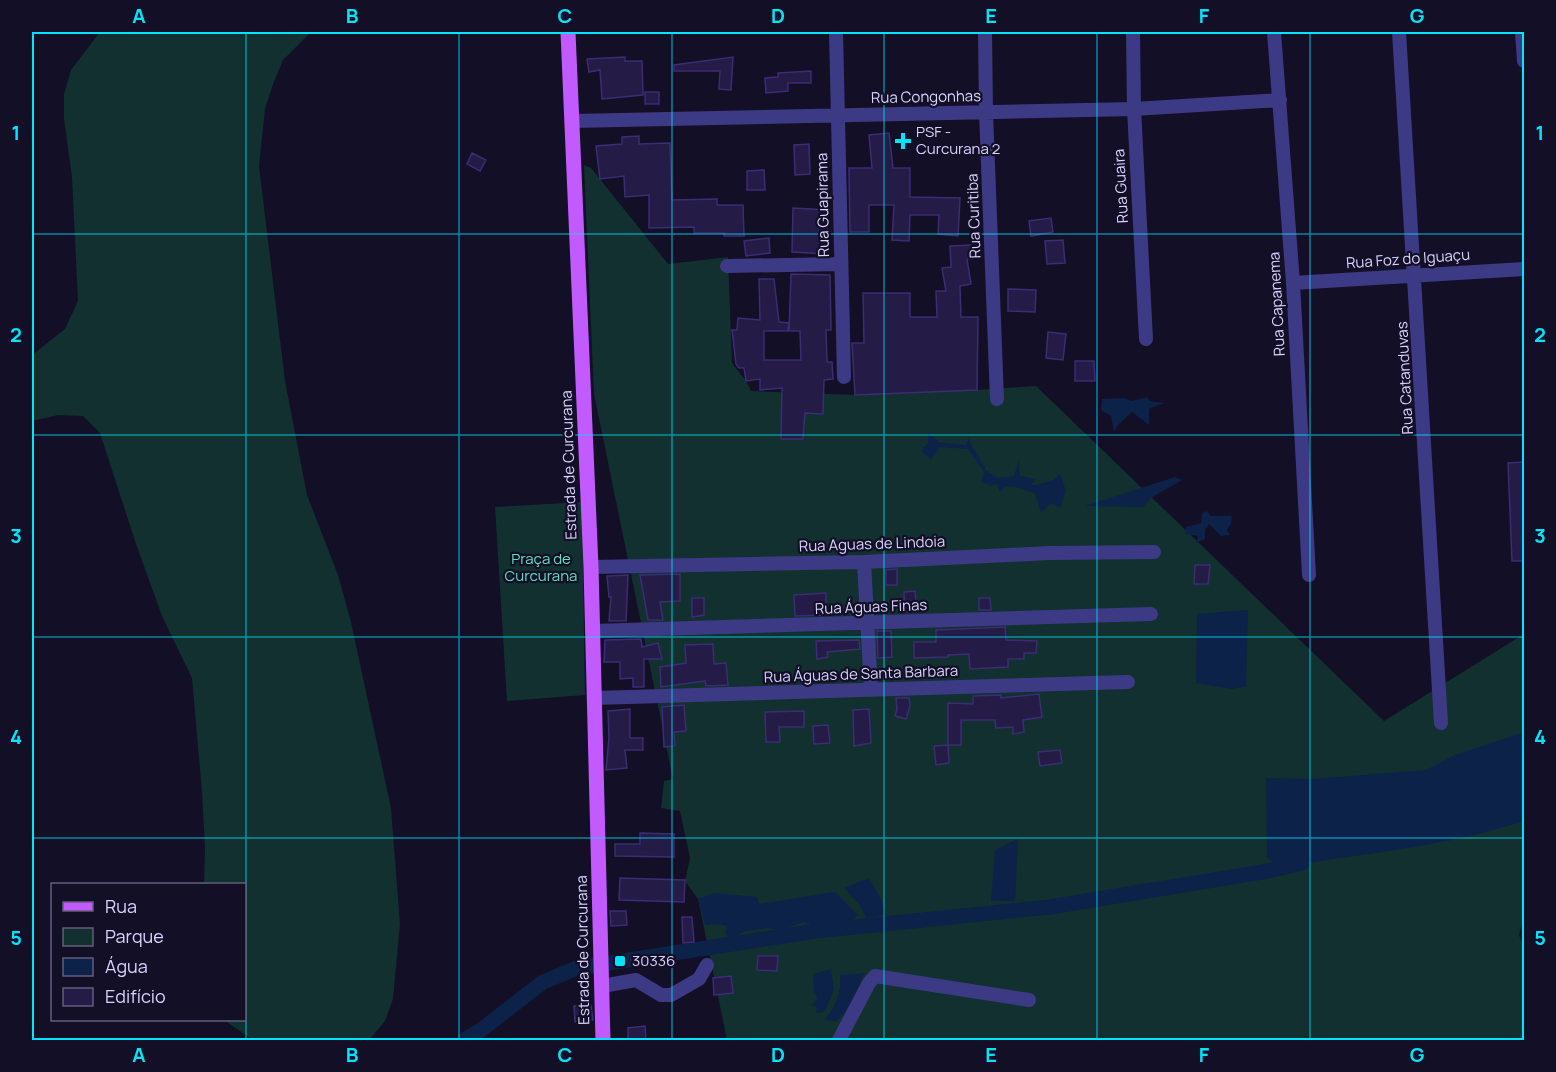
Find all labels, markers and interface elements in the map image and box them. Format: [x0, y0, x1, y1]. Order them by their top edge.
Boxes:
text: A [132, 2, 146, 29]
text: B [346, 2, 359, 29]
text: C [558, 2, 572, 29]
text: D [771, 2, 785, 29]
text: E [985, 2, 997, 29]
text: F [1199, 2, 1210, 29]
text: G [1410, 2, 1425, 29]
street label: Rua Congonhas [871, 85, 981, 108]
text: 1 [12, 119, 20, 146]
text: 1 [1536, 119, 1544, 146]
place label: PSF - Curcurana 2 [916, 121, 1000, 159]
marker: PSF - Curcurana 2 [894, 132, 912, 150]
street label: Rua Guaira [1108, 148, 1133, 224]
street label: Rua Guapirama [811, 153, 834, 257]
street label: Rua Curitiba [962, 173, 985, 259]
street label: Rua Foz do Iguaçu [1345, 244, 1471, 273]
street label: Rua Capanema [1263, 251, 1290, 357]
text: 2 [10, 321, 22, 348]
street label: Rua Catanduvas [1391, 321, 1418, 435]
text: 2 [1534, 321, 1546, 348]
street label: Estrada de Curcurana [555, 390, 582, 540]
text: 3 [10, 522, 22, 549]
text: 3 [1534, 522, 1546, 549]
street label: Rua Aguas de Lindoia [798, 530, 946, 557]
park label: Praça de Curcurana [505, 548, 577, 586]
street label: Rua Águas Finas [814, 594, 928, 619]
street label: Rua Águas de Santa Barbara [764, 660, 958, 687]
text: 4 [10, 723, 22, 750]
text: 4 [1534, 723, 1546, 750]
street label: Estrada de Curcurana [571, 875, 594, 1025]
legend [51, 883, 246, 1021]
text: Rua [105, 894, 137, 918]
text: 5 [10, 924, 22, 951]
text: Parque [105, 924, 164, 948]
text: 5 [1534, 924, 1546, 951]
place label: 30336 [632, 950, 675, 971]
text: Água [105, 954, 148, 978]
marker: 30336 [613, 954, 627, 968]
text: Edifício [105, 984, 166, 1008]
text: A [132, 1041, 146, 1068]
text: B [346, 1041, 359, 1068]
text: C [558, 1041, 572, 1068]
text: D [771, 1041, 785, 1068]
text: E [985, 1041, 997, 1068]
text: F [1199, 1041, 1210, 1068]
text: G [1410, 1041, 1425, 1068]

